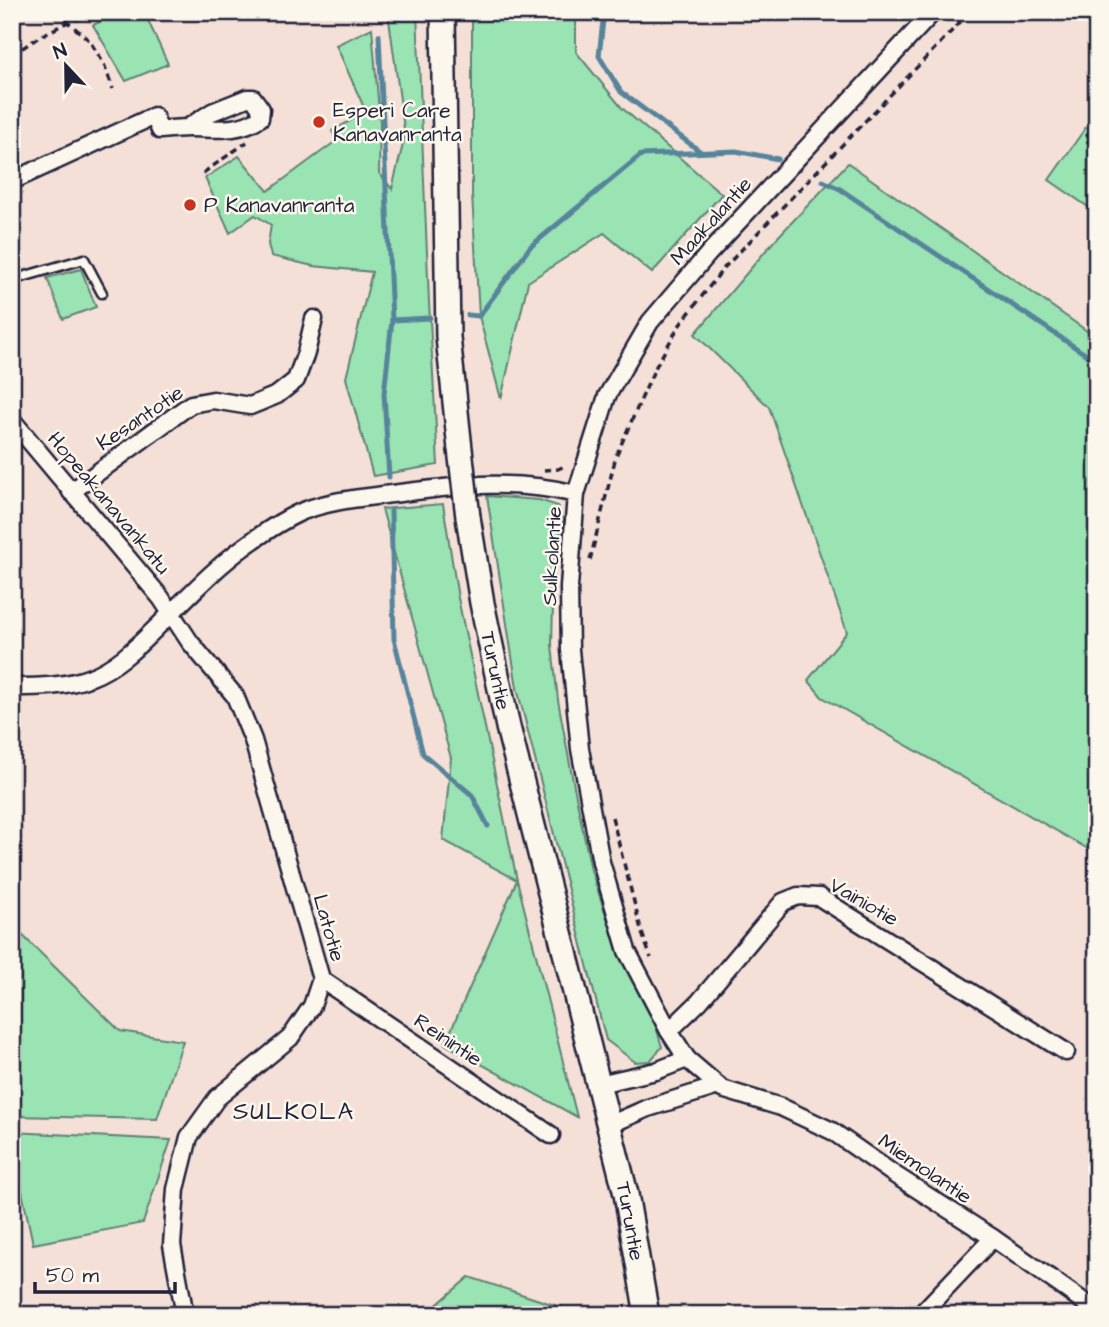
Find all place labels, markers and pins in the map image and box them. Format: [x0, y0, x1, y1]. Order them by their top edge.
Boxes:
place label: Esperi Care Kanavanranta [333, 96, 462, 149]
marker: Esperi Care Kanavanranta [311, 114, 327, 130]
place label: P Kanavanranta [204, 191, 355, 220]
marker: P Kanavanranta [182, 197, 198, 213]

